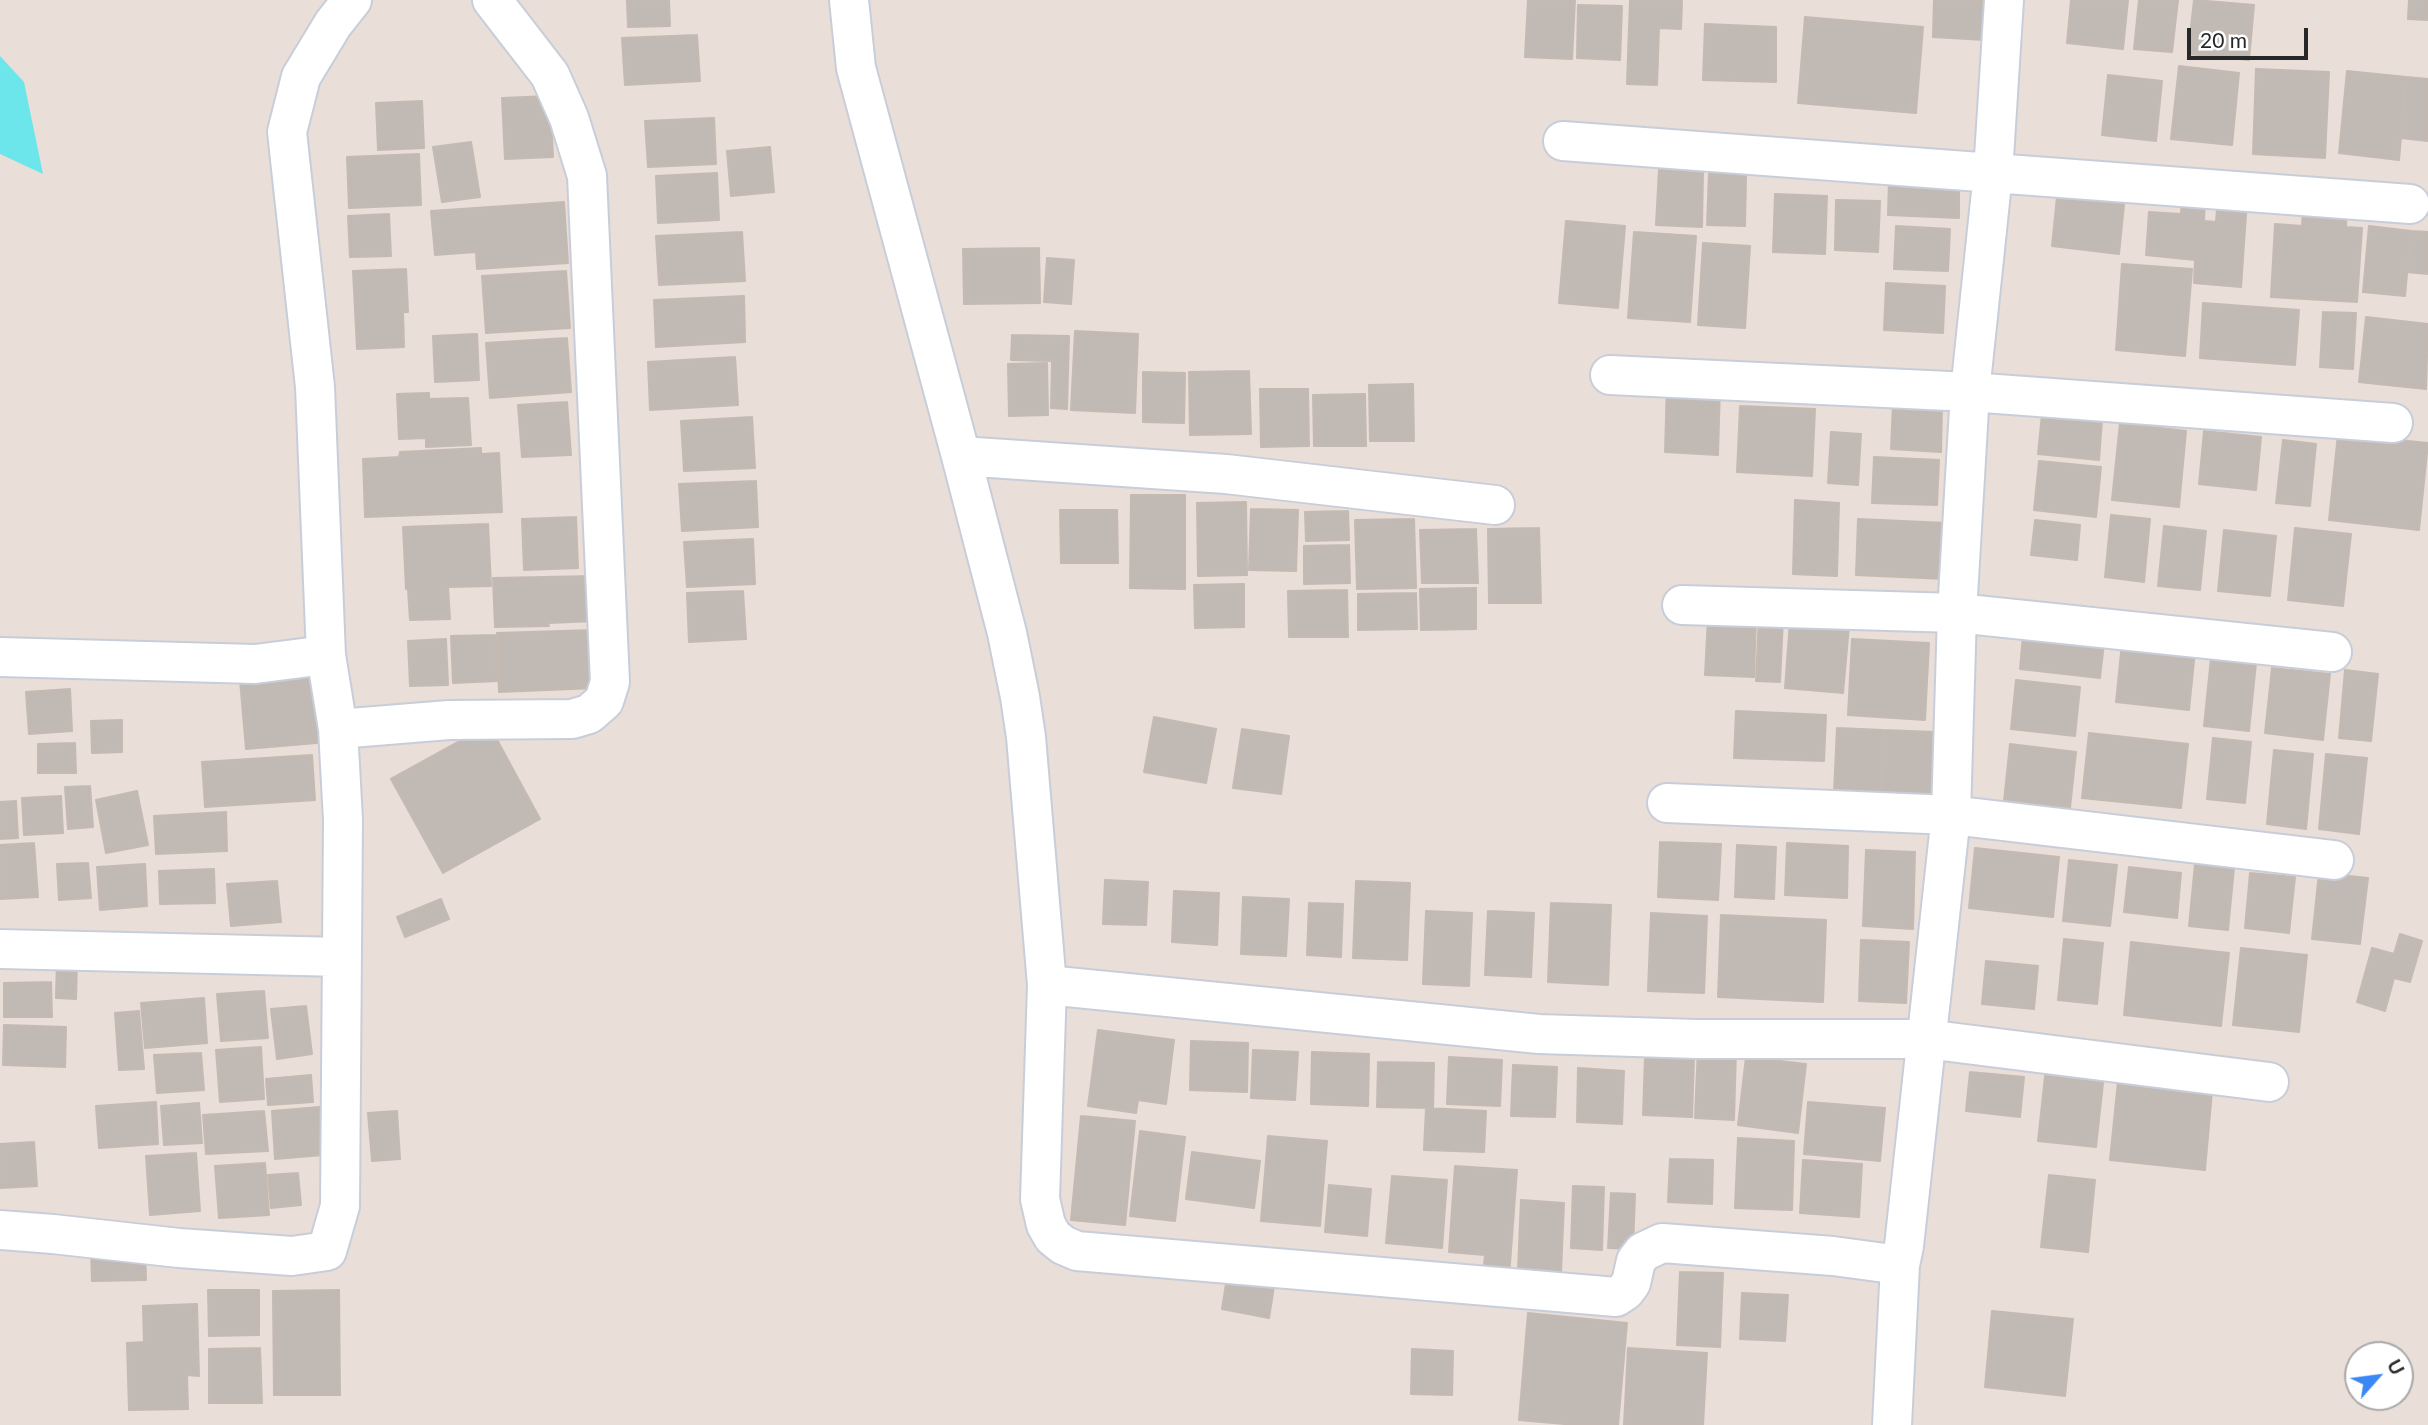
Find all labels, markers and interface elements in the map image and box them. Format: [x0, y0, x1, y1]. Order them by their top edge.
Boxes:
scale bar [2190, 14, 2311, 58]
text: 20 m [2200, 27, 2247, 52]
north arrow [2344, 1341, 2414, 1411]
text: U [2383, 1355, 2410, 1378]

